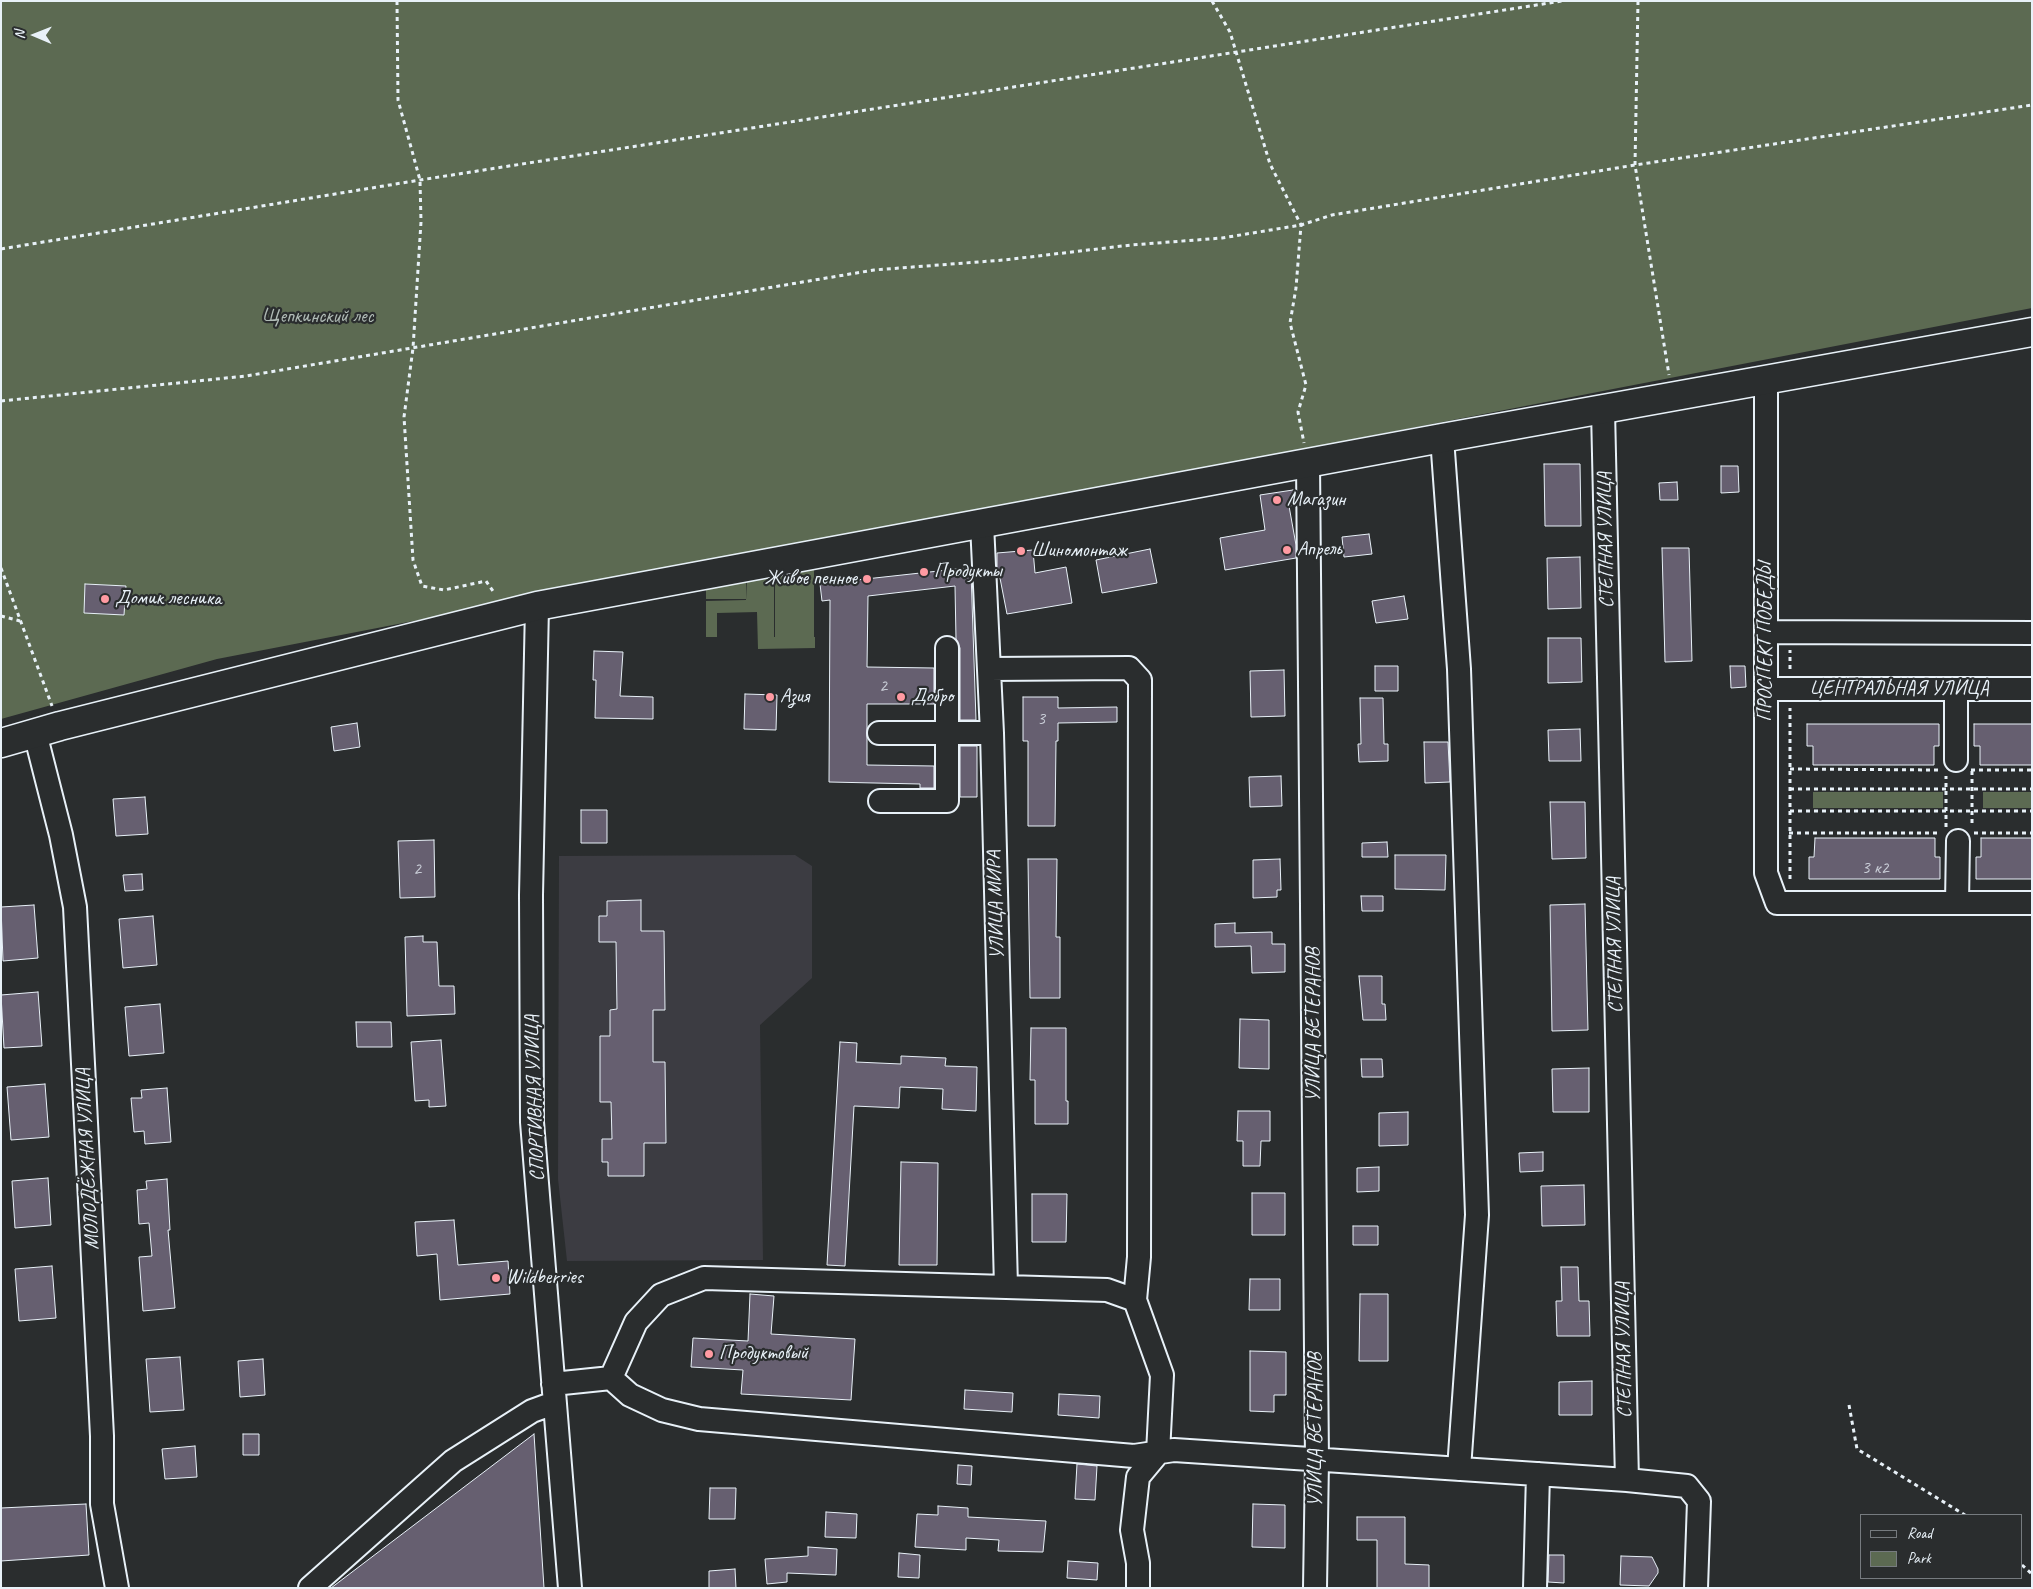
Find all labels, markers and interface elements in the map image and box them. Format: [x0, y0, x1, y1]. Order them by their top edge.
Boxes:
north arrow [10, 10, 60, 60]
text: N [11, 30, 28, 39]
park label: Щепкинский лес [263, 305, 373, 329]
street label: СТЕПНАЯ УЛИЦА [1593, 472, 1619, 608]
place label: Магазин [1287, 488, 1345, 512]
marker: Магазин [1271, 494, 1283, 506]
place label: Апрель [1297, 538, 1342, 562]
place label: Шиномонтаж [1031, 539, 1127, 563]
marker: Апрель [1281, 544, 1293, 556]
marker: Шиномонтаж [1015, 545, 1027, 557]
place label: Продукты [934, 560, 1002, 584]
street label: ПРОСПЕКТ ПОБЕДЫ [1754, 562, 1778, 722]
marker: Продукты [918, 566, 930, 578]
place label: Живое пенное [764, 567, 857, 591]
marker: Живое пенное [861, 573, 873, 585]
place label: Домик лесника [115, 587, 221, 611]
marker: Домик лесника [99, 593, 111, 605]
house number: 2 [879, 675, 887, 697]
street label: ЦЕНТРАЛЬНАЯ УЛИЦА [1809, 677, 1989, 701]
place label: Азия [780, 685, 809, 709]
place label: Добро [911, 685, 953, 709]
marker: Азия [764, 691, 776, 703]
marker: Добро [895, 691, 907, 703]
house number: 3 [1037, 708, 1045, 730]
street label: УЛИЦА МИРА [982, 850, 1010, 960]
house number: 3 к2 [1861, 857, 1889, 879]
house number: 2 [413, 858, 421, 880]
street label: СТЕПНАЯ УЛИЦА [1602, 877, 1628, 1013]
street label: УЛИЦА ВЕТЕРАНОВ [1302, 948, 1326, 1102]
street label: СПОРТИВНАЯ УЛИЦА [520, 1014, 550, 1182]
street label: МОЛОДЁЖНАЯ УЛИЦА [71, 1067, 105, 1251]
place label: Wildberries [506, 1266, 583, 1290]
marker: Wildberries [490, 1272, 502, 1284]
street label: СТЕПНАЯ УЛИЦА [1611, 1282, 1637, 1418]
place label: Продуктовый [719, 1342, 808, 1366]
marker: Продуктовый [703, 1348, 715, 1360]
street label: УЛИЦА ВЕТЕРАНОВ [1304, 1353, 1328, 1507]
legend [1860, 1514, 2023, 1579]
text: Road [1907, 1524, 1932, 1543]
text: Park [1907, 1549, 1931, 1568]

